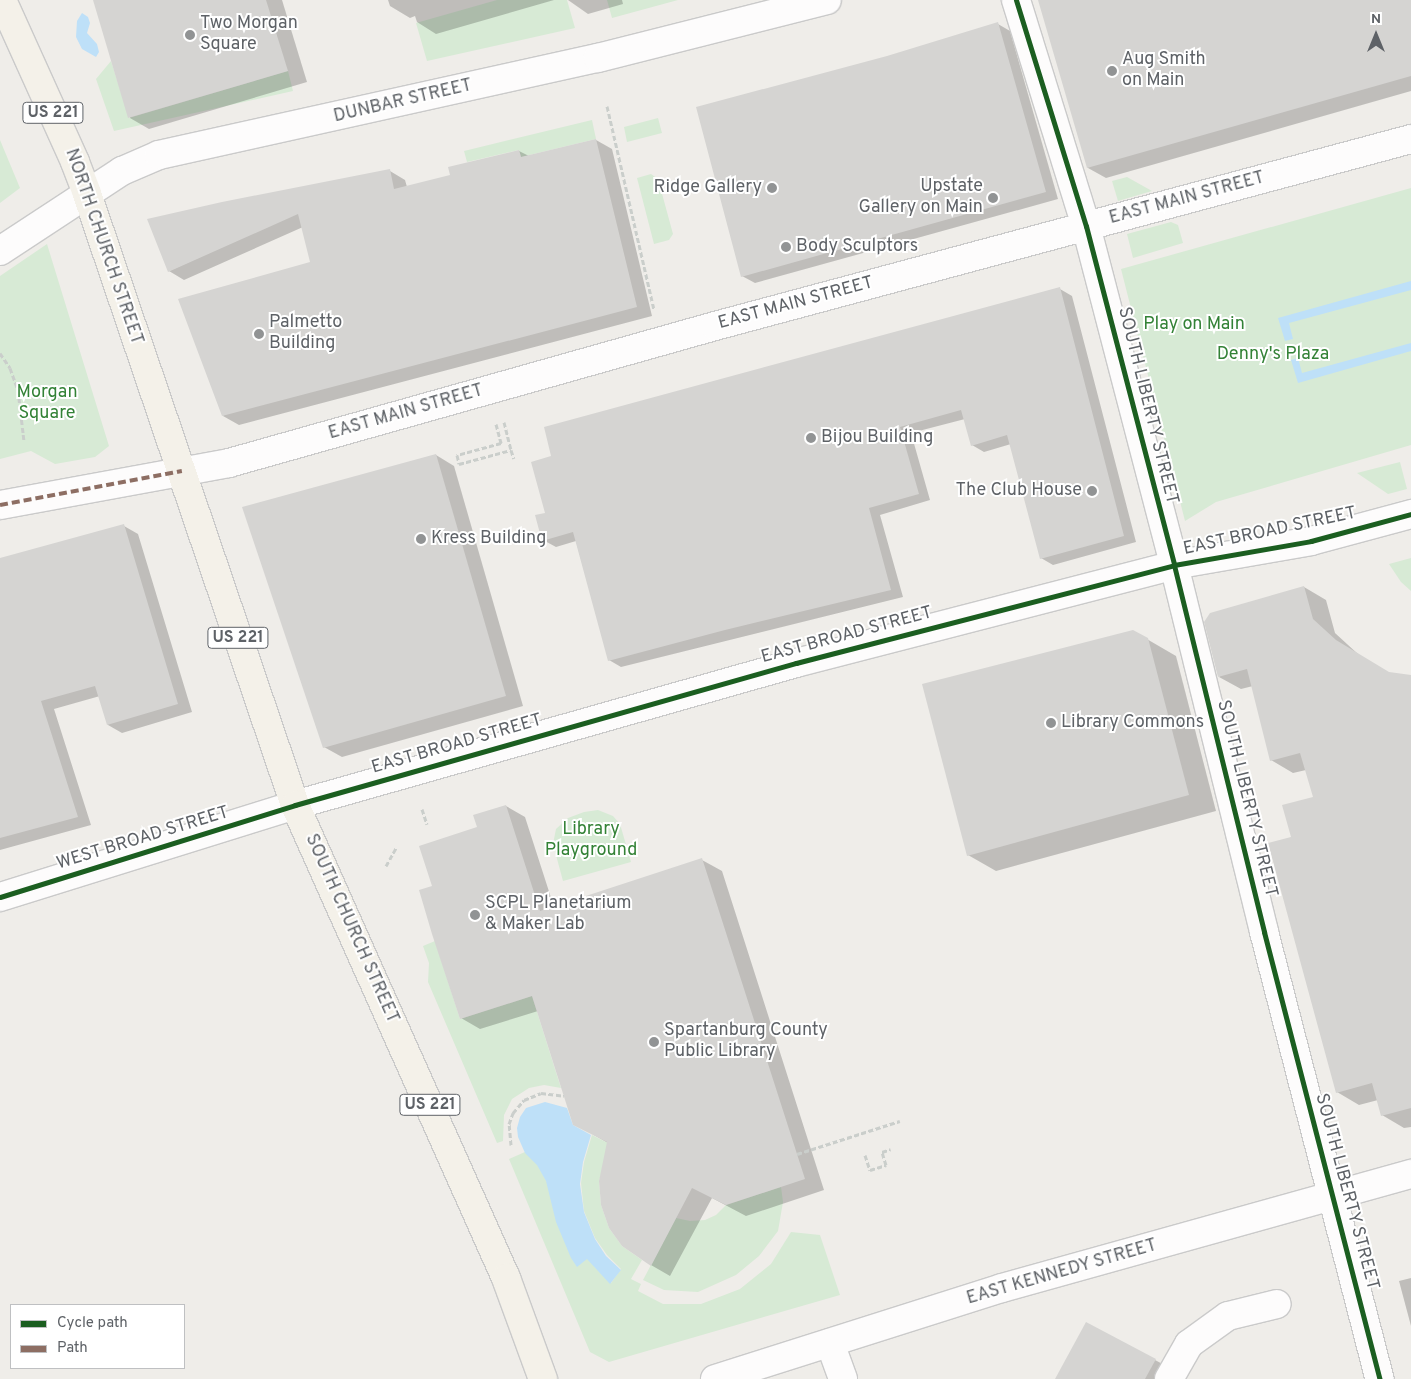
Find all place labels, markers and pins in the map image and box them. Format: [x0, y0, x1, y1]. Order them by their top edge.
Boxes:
place label: Two Morgan Square [200, 14, 298, 56]
marker: Two Morgan Square [184, 29, 196, 41]
place label: Aug Smith on Main [1122, 50, 1206, 92]
marker: Aug Smith on Main [1106, 65, 1118, 77]
place label: Ridge Gallery [654, 177, 762, 199]
place label: Upstate Gallery on Main [859, 177, 983, 220]
marker: Ridge Gallery [766, 182, 778, 194]
marker: Upstate Gallery on Main [987, 192, 999, 204]
place label: Body Sculptors [796, 236, 918, 258]
marker: Body Sculptors [780, 241, 792, 253]
place label: Palmetto Building [269, 313, 342, 356]
marker: Palmetto Building [253, 328, 265, 340]
place label: Bijou Building [821, 427, 933, 449]
marker: Bijou Building [805, 432, 817, 444]
place label: The Club House [956, 480, 1082, 502]
marker: The Club House [1086, 485, 1098, 497]
place label: Kress Building [431, 528, 547, 550]
marker: Kress Building [415, 533, 427, 545]
place label: Library Commons [1061, 712, 1204, 734]
marker: Library Commons [1045, 717, 1057, 729]
place label: SCPL Planetarium & Maker Lab [485, 894, 632, 936]
marker: SCPL Planetarium & Maker Lab [469, 909, 481, 921]
place label: Spartanburg County Public Library [664, 1021, 828, 1064]
marker: Spartanburg County Public Library [648, 1036, 660, 1048]

